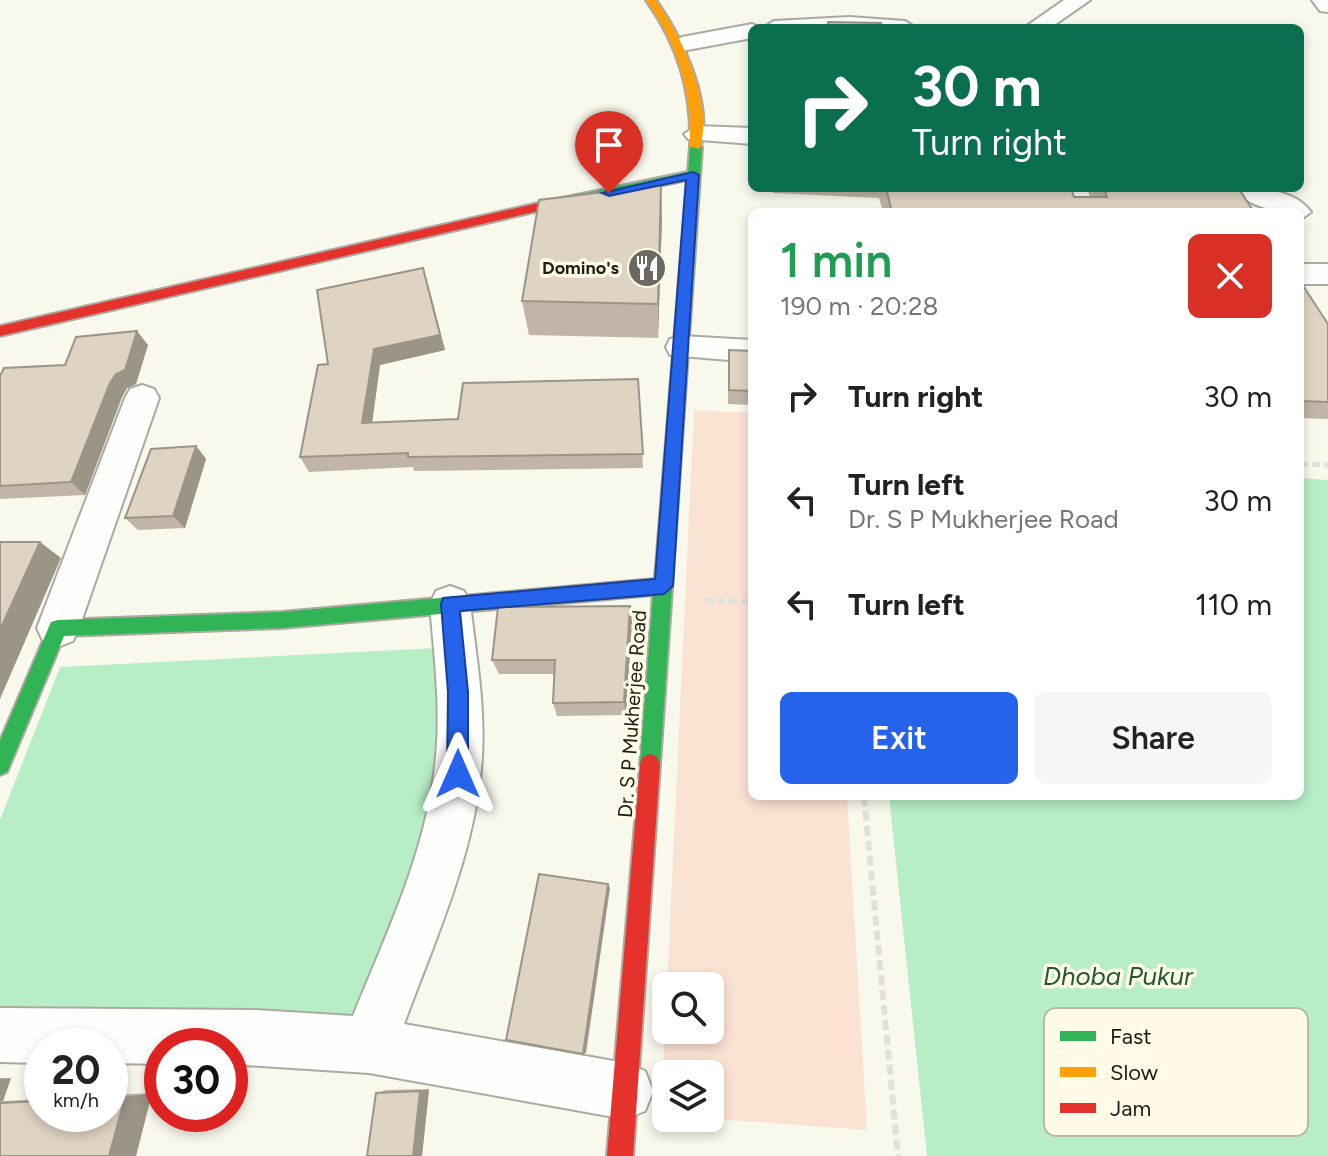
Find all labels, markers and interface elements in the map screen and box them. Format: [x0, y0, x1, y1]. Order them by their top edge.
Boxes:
text: 30 m [912, 53, 1042, 120]
icon: right [780, 56, 884, 160]
pin [575, 111, 643, 193]
text: Turn right [912, 121, 1067, 164]
icon: arrive [587, 123, 631, 167]
text: 1 min [780, 231, 892, 289]
button: close [1188, 234, 1272, 318]
restaurant icon: Domino's [626, 247, 668, 289]
place label: Domino's [542, 257, 620, 279]
text: 190 m · 20:28 [780, 290, 938, 322]
icon: right [780, 374, 824, 418]
text: Turn right [848, 378, 983, 415]
text: 30 m [1204, 378, 1272, 415]
text: Turn left [848, 466, 965, 503]
icon: left [780, 478, 824, 522]
text: 30 m [1204, 482, 1272, 519]
text: Dr. S P Mukherjee Road [848, 503, 1119, 535]
icon: left [780, 582, 824, 626]
text: Turn left [848, 586, 965, 623]
text: 110 m [1195, 586, 1272, 623]
street label: Dr. S P Mukherjee Road [613, 609, 651, 819]
button: Exit [780, 692, 1018, 784]
button: Share [1034, 692, 1272, 784]
position arrow [416, 732, 500, 816]
water label: Dhoba Pukur [1043, 960, 1194, 992]
map controls [652, 972, 724, 1132]
button: search [652, 972, 724, 1044]
legend [1044, 1008, 1308, 1136]
text: Fast [1110, 1023, 1152, 1050]
speed limit sign: 30 [144, 1028, 248, 1132]
text: 20 [51, 1046, 101, 1094]
text: Slow [1110, 1059, 1159, 1086]
button: layers [652, 1060, 724, 1132]
text: km/h [53, 1088, 99, 1112]
text: Jam [1110, 1095, 1151, 1122]

